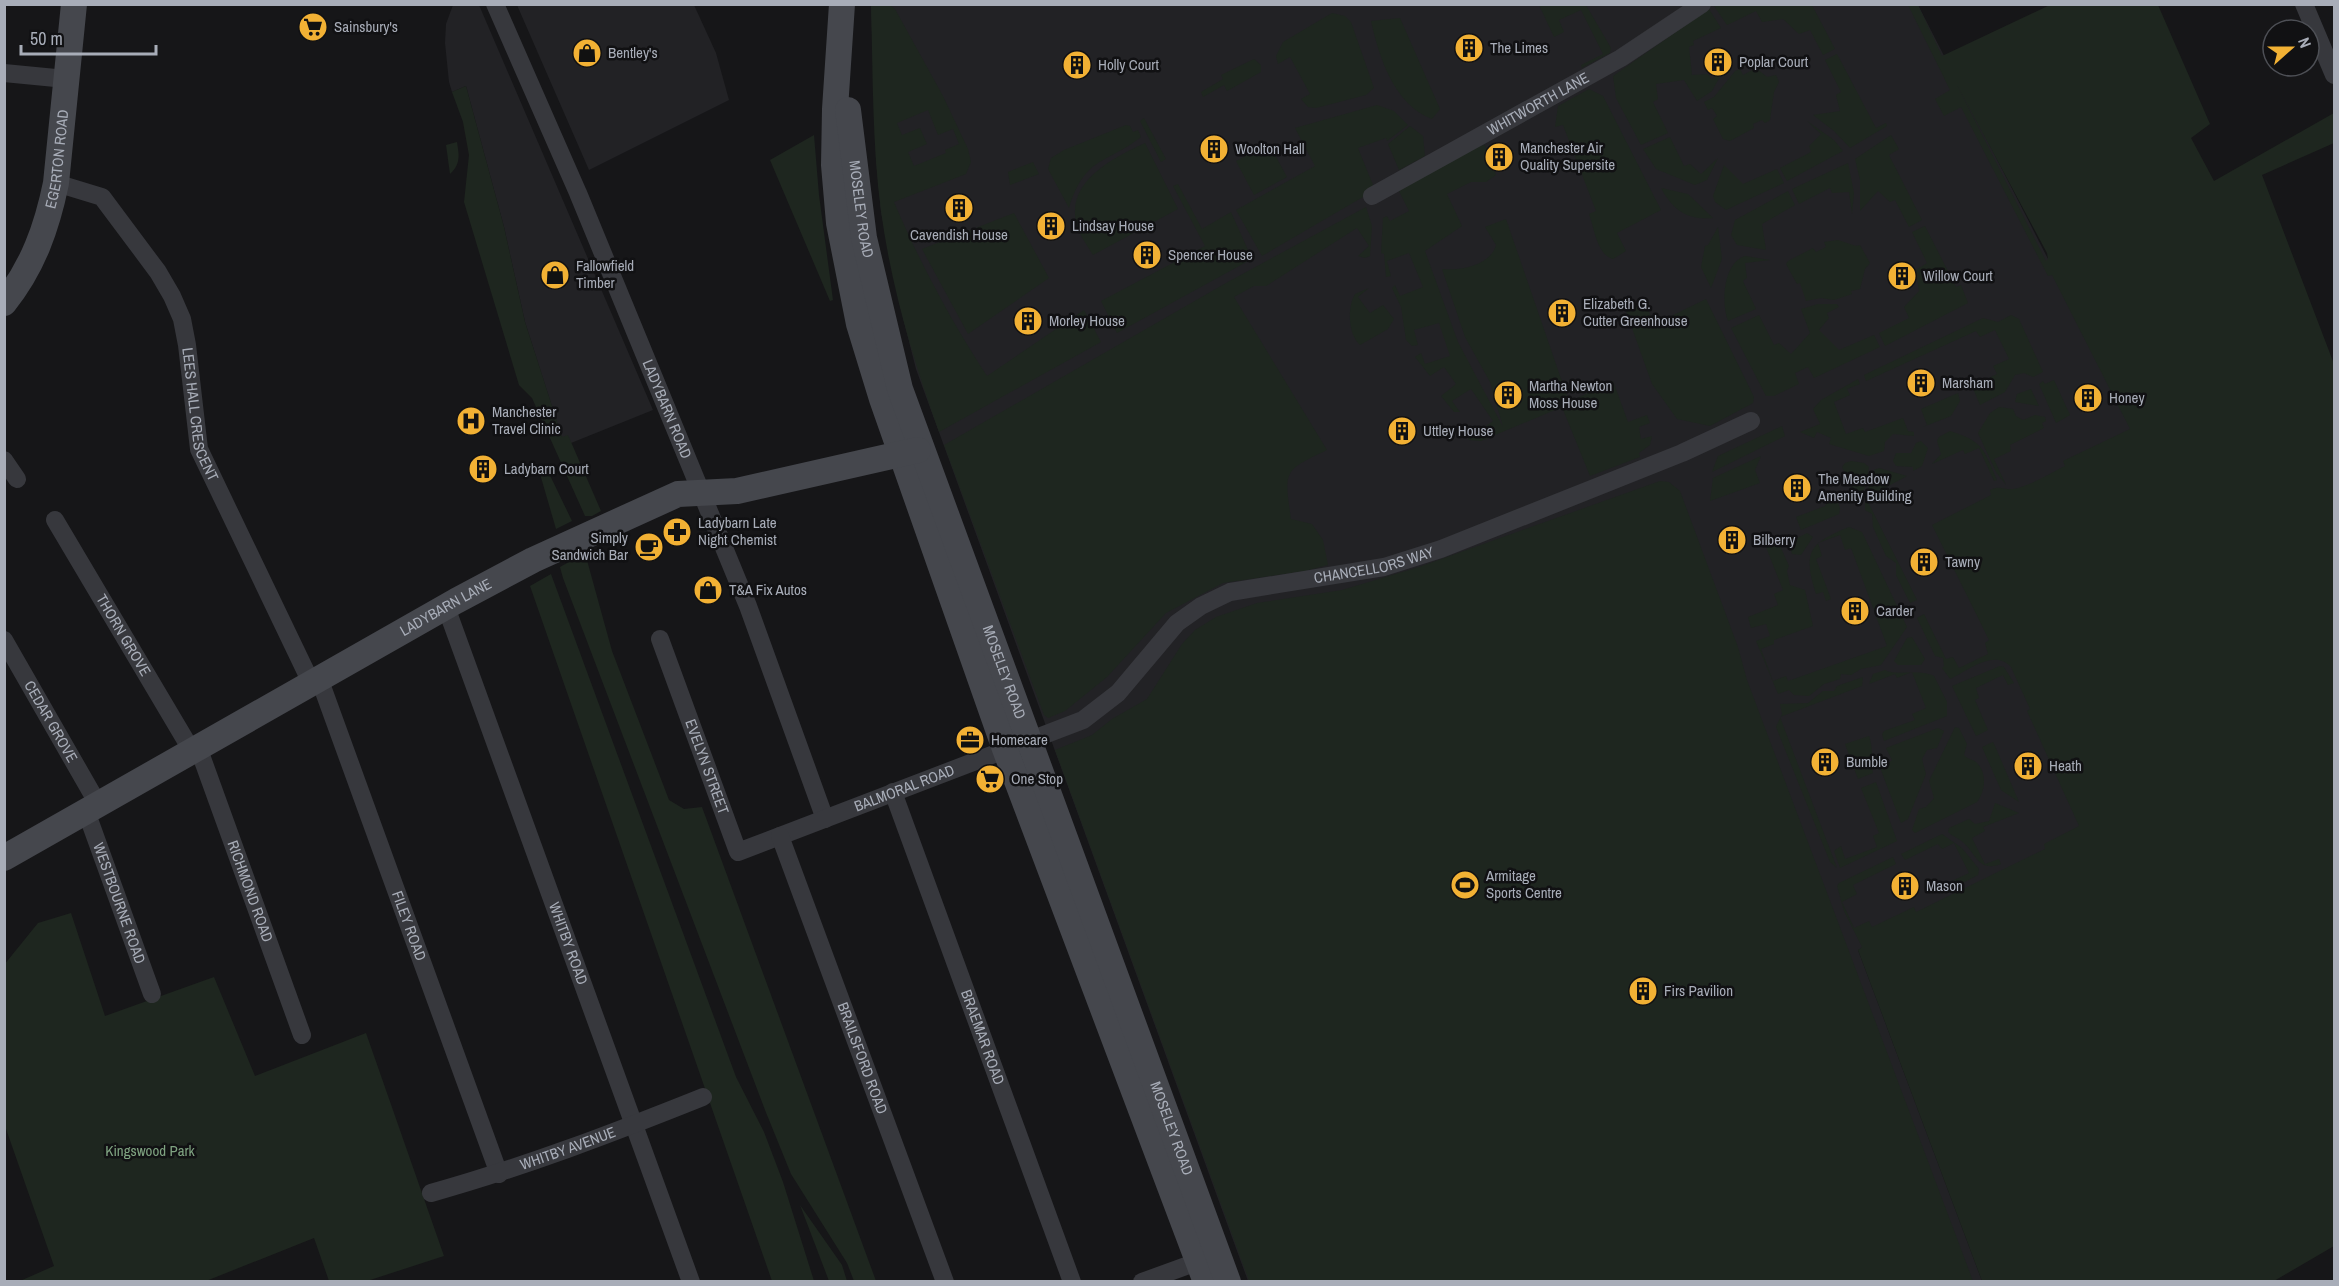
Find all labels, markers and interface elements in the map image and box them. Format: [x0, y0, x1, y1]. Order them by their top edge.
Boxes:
supermarket icon: Sainsbury's [297, 11, 329, 43]
place label: Sainsbury's [334, 16, 398, 37]
scale bar [21, 18, 156, 56]
north arrow [2261, 18, 2321, 78]
text: 50 m [30, 26, 63, 51]
building icon: The Limes [1453, 32, 1485, 64]
text: N [2293, 34, 2317, 51]
shop icon: Bentley's [571, 37, 603, 69]
place label: The Limes [1490, 37, 1548, 58]
place label: Bentley's [608, 42, 658, 63]
building icon: Poplar Court [1702, 46, 1734, 78]
building icon: Holly Court [1061, 49, 1093, 81]
place label: Poplar Court [1739, 51, 1809, 72]
place label: Holly Court [1098, 54, 1159, 75]
street label: WHITWORTH LANE [1483, 67, 1593, 140]
street label: EGERTON ROAD [39, 109, 73, 211]
building icon: Woolton Hall [1198, 133, 1230, 165]
place label: Manchester Air Quality Supersite [1520, 137, 1615, 175]
place label: Woolton Hall [1235, 138, 1305, 159]
building icon: Manchester Air Quality Supersite [1483, 141, 1515, 173]
street label: MOSELEY ROAD [844, 159, 879, 260]
building icon: Cavendish House [943, 192, 975, 224]
building icon: Lindsay House [1035, 210, 1067, 242]
place label: Lindsay House [1072, 215, 1154, 236]
place label: Cavendish House [910, 224, 1008, 245]
building icon: Spencer House [1131, 239, 1163, 271]
place label: Spencer House [1168, 244, 1253, 265]
place label: Fallowfield Timber [576, 255, 634, 293]
shop icon: Fallowfield Timber [539, 259, 571, 291]
building icon: Willow Court [1886, 260, 1918, 292]
place label: Willow Court [1923, 265, 1993, 286]
place label: Elizabeth G. Cutter Greenhouse [1583, 293, 1688, 331]
building icon: Elizabeth G. Cutter Greenhouse [1546, 297, 1578, 329]
building icon: Morley House [1012, 305, 1044, 337]
place label: Morley House [1049, 310, 1125, 331]
street label: LEES HALL CRESCENT [177, 346, 224, 485]
street label: LADYBARN ROAD [638, 356, 697, 462]
building icon: Marsham [1905, 367, 1937, 399]
place label: Marsham [1942, 372, 1993, 393]
place label: Martha Newton Moss House [1529, 375, 1612, 413]
building icon: Martha Newton Moss House [1492, 379, 1524, 411]
building icon: Honey [2072, 382, 2104, 414]
place label: Honey [2109, 387, 2145, 408]
place label: Manchester Travel Clinic [492, 401, 561, 439]
hospital icon: Manchester Travel Clinic [455, 405, 487, 437]
building icon: Uttley House [1386, 415, 1418, 447]
place label: Uttley House [1423, 420, 1494, 441]
building icon: Ladybarn Court [467, 453, 499, 485]
place label: Ladybarn Court [504, 458, 589, 479]
place label: The Meadow Amenity Building [1817, 468, 1912, 506]
building icon: The Meadow Amenity Building [1781, 472, 1813, 504]
place label: Ladybarn Late Night Chemist [698, 512, 777, 550]
pharmacy icon: Ladybarn Late Night Chemist [661, 516, 693, 548]
building icon: Bilberry [1716, 524, 1748, 556]
place label: Simply Sandwich Bar [551, 527, 629, 565]
place label: Bilberry [1753, 529, 1796, 550]
cafe icon: Simply Sandwich Bar [633, 531, 665, 563]
street label: CHANCELLORS WAY [1312, 541, 1437, 588]
building icon: Tawny [1908, 546, 1940, 578]
place label: Tawny [1945, 551, 1981, 572]
street label: LADYBARN LANE [396, 573, 495, 641]
shop icon: T&A Fix Autos [692, 574, 724, 606]
place label: T&A Fix Autos [729, 579, 807, 600]
street label: THORN GROVE [91, 590, 156, 680]
building icon: Carder [1839, 595, 1871, 627]
place label: Carder [1876, 600, 1914, 621]
street label: MOSELEY ROAD [978, 622, 1031, 722]
street label: CEDAR GROVE [19, 677, 83, 766]
street label: EVELYN STREET [680, 716, 734, 817]
office icon: Homecare [954, 724, 986, 756]
place label: Homecare [991, 729, 1048, 750]
building icon: Bumble [1809, 746, 1841, 778]
building icon: Heath [2012, 750, 2044, 782]
place label: Bumble [1846, 751, 1888, 772]
place label: Heath [2049, 755, 2082, 776]
street label: BALMORAL ROAD [851, 759, 957, 817]
supermarket icon: One Stop [974, 763, 1006, 795]
place label: One Stop [1011, 768, 1063, 789]
street label: RICHMOND ROAD [223, 837, 279, 945]
street label: WESTBOURNE ROAD [88, 840, 151, 967]
place label: Armitage Sports Centre [1485, 865, 1562, 903]
sports icon: Armitage Sports Centre [1449, 869, 1481, 901]
building icon: Mason [1889, 870, 1921, 902]
place label: Mason [1926, 875, 1963, 896]
street label: FILEY ROAD [387, 888, 432, 964]
street label: WHITBY ROAD [544, 899, 593, 988]
building icon: Firs Pavilion [1627, 975, 1659, 1007]
place label: Firs Pavilion [1664, 980, 1733, 1001]
street label: BRAEMAR ROAD [956, 986, 1010, 1088]
street label: BRAILSFORD ROAD [832, 999, 893, 1117]
street label: MOSELEY ROAD [1145, 1079, 1199, 1178]
street label: WHITBY AVENUE [517, 1121, 618, 1175]
park label: Kingswood Park [105, 1140, 196, 1161]

